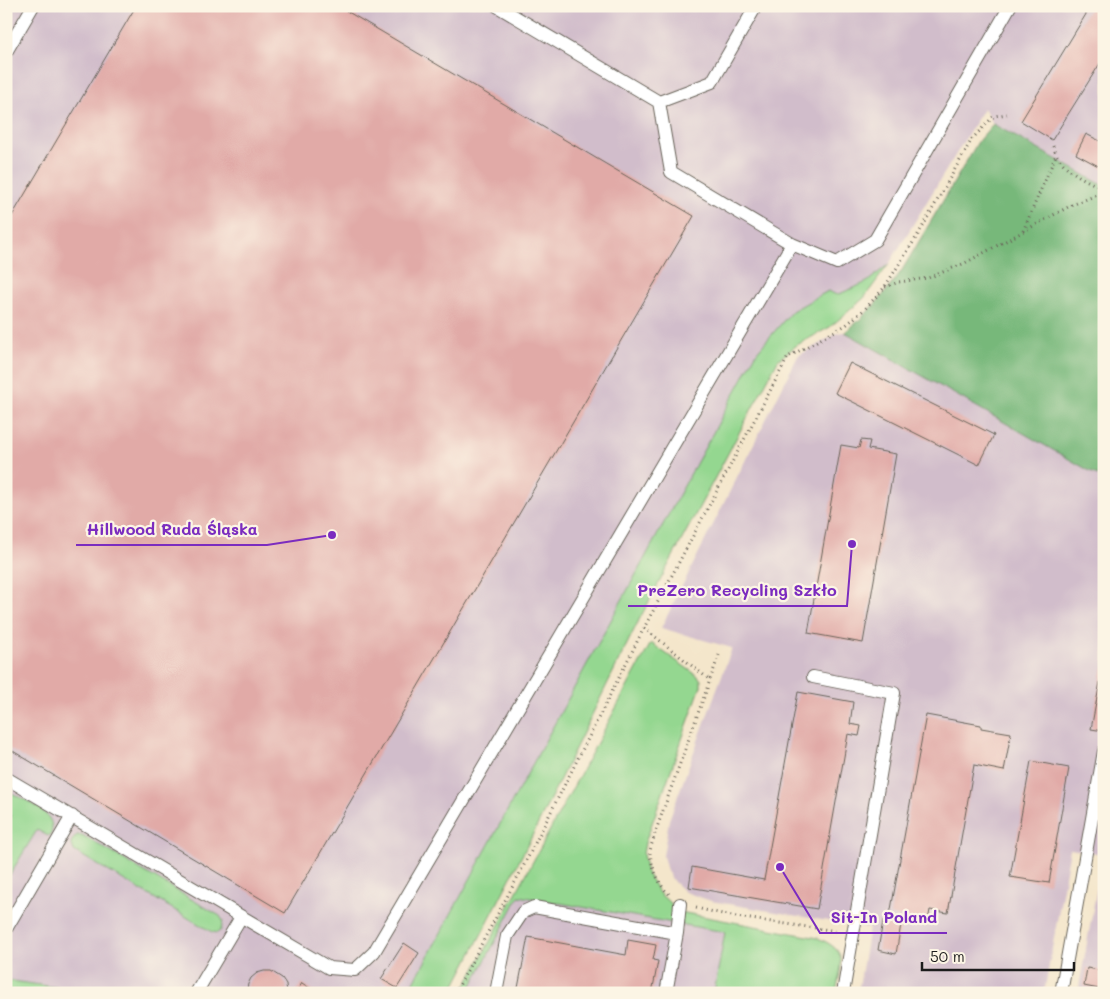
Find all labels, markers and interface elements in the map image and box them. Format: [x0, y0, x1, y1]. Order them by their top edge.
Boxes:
callout: Hillwood Ruda Śląska [76, 514, 267, 545]
text: Hillwood Ruda Śląska [86, 518, 258, 539]
callout: PreZero Recycling Szkło [628, 575, 847, 606]
text: PreZero Recycling Szkło [637, 579, 837, 600]
callout: Sit-In Poland [820, 902, 947, 933]
text: Sit-In Poland [831, 906, 937, 927]
scale bar [922, 939, 1075, 971]
text: 50 m [930, 946, 965, 966]

